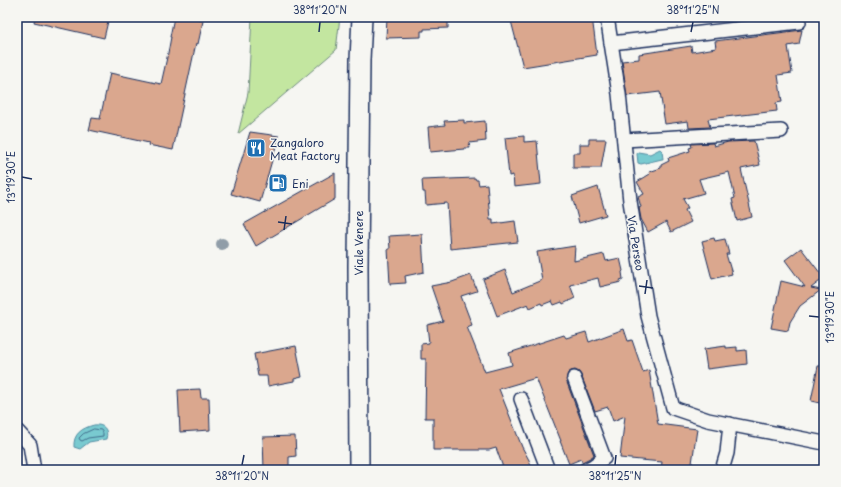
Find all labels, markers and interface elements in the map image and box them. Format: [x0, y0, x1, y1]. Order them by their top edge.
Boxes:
text: 38°11'20"N [293, 2, 347, 17]
text: 38°11'25"N [666, 2, 720, 17]
place label: Zangaloro Meat Factory [270, 134, 340, 164]
restaurant icon: Zangaloro Meat Factory [245, 137, 267, 159]
text: 13°19'30"E [3, 151, 18, 203]
fuel station icon: Eni [267, 172, 289, 194]
place label: Eni [292, 175, 309, 192]
street label: Viale Venere [350, 211, 367, 275]
street label: Via Perseo [623, 214, 649, 272]
text: 13°19'30"E [822, 291, 837, 343]
text: 38°11'20"N [215, 468, 269, 483]
text: 38°11'25"N [588, 468, 642, 483]

